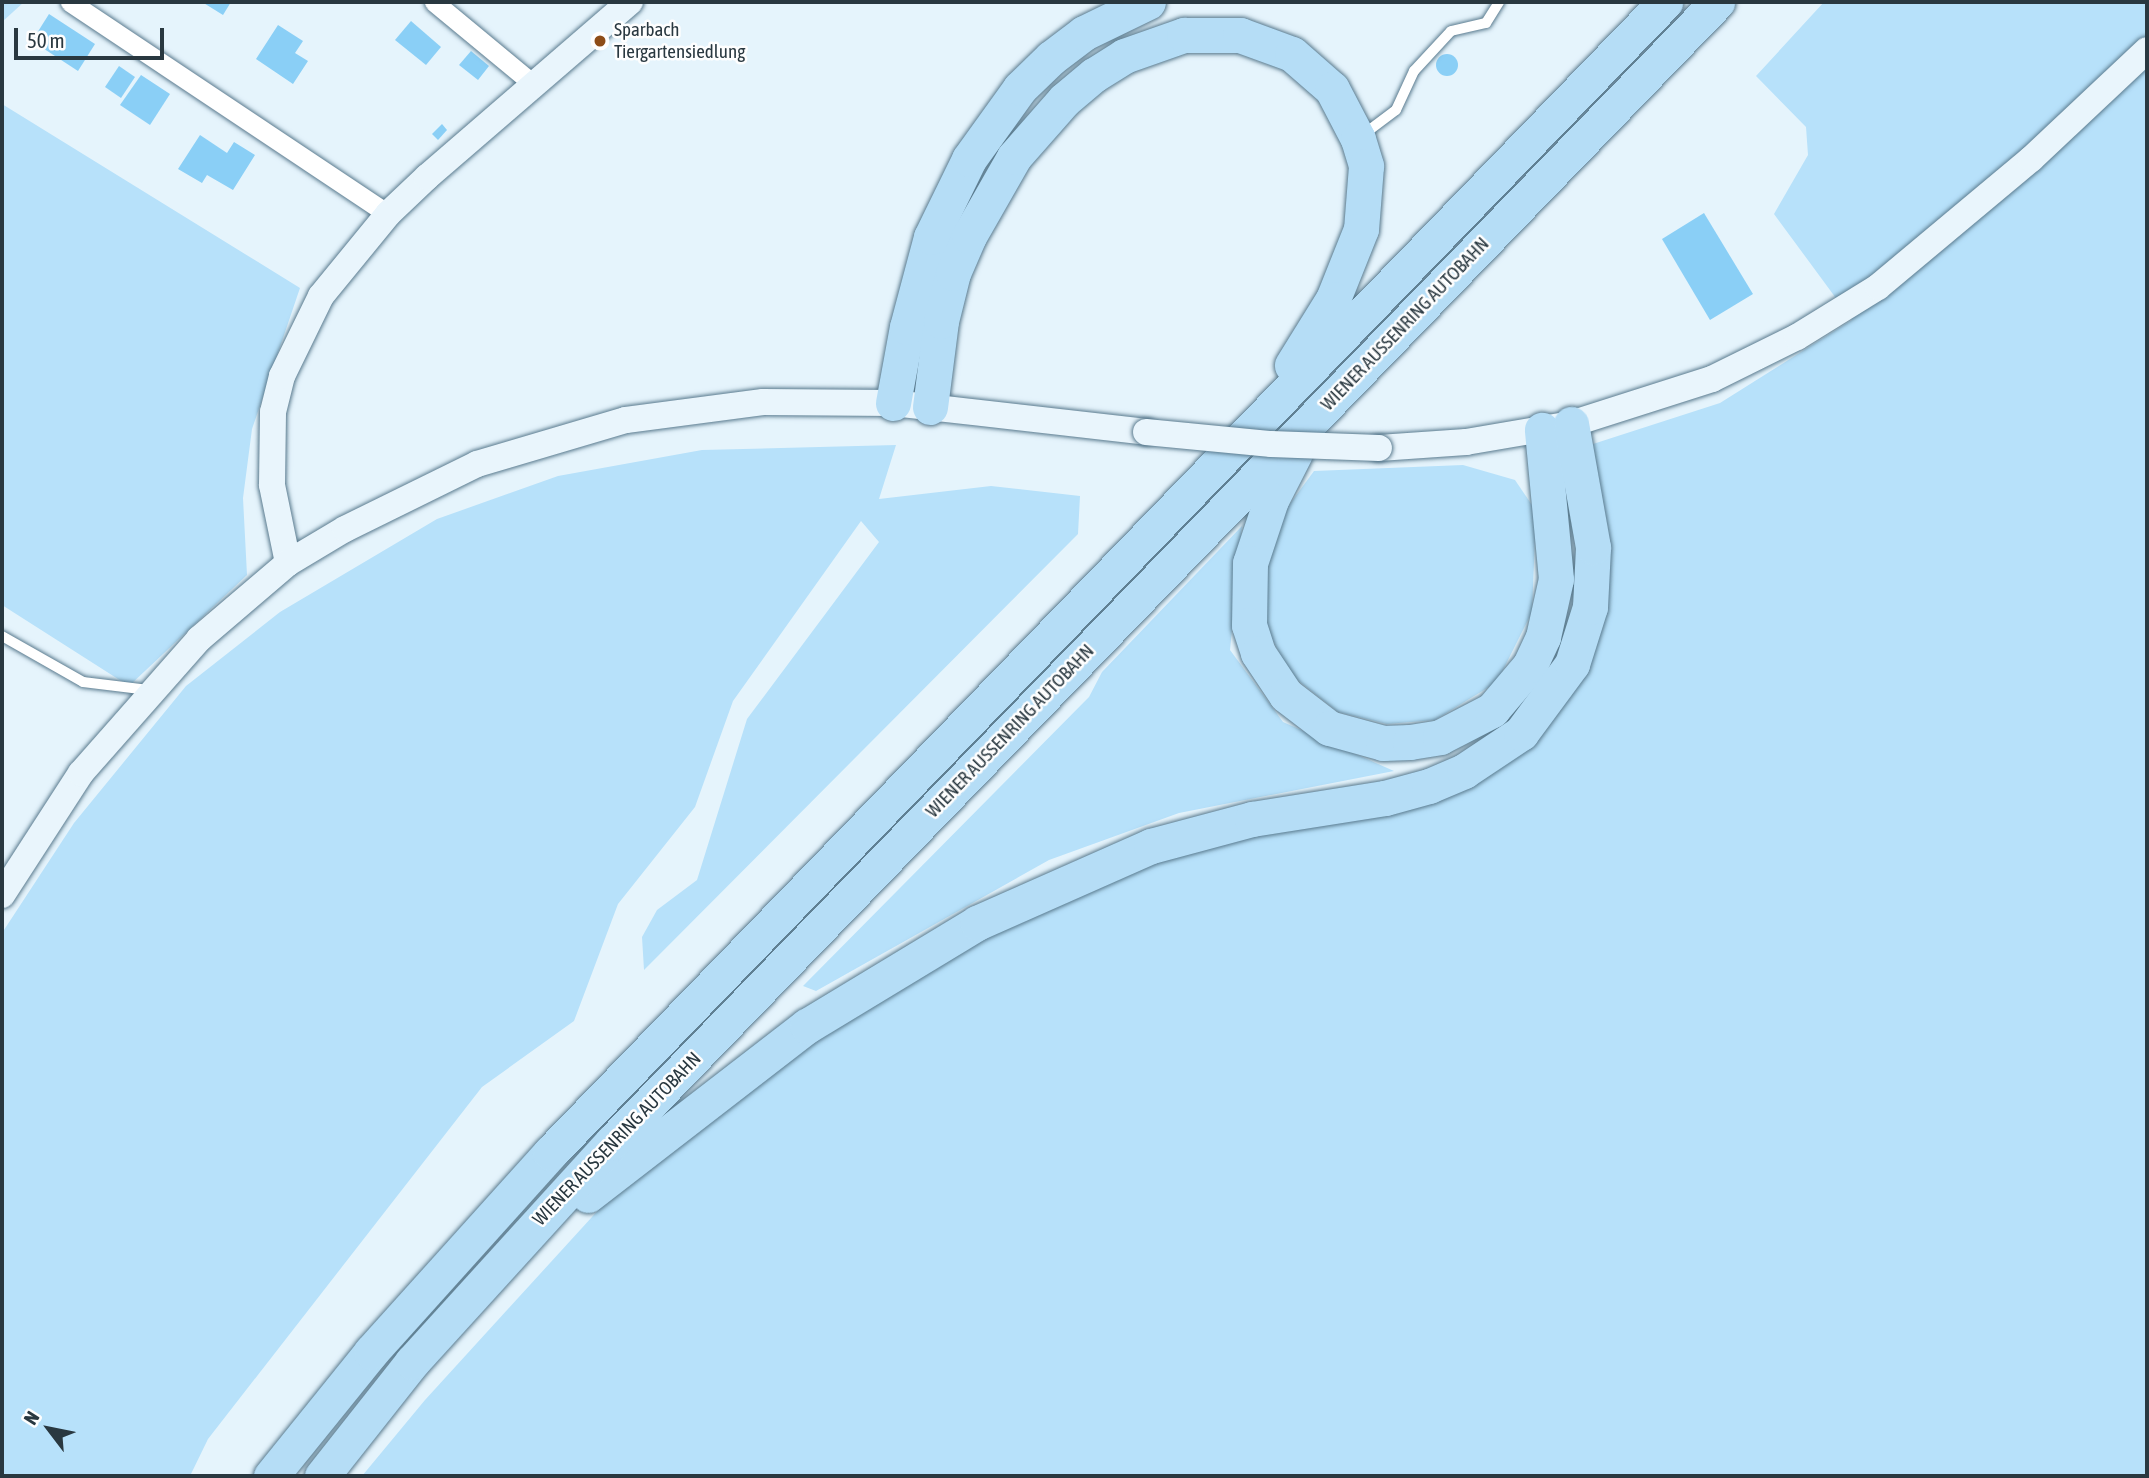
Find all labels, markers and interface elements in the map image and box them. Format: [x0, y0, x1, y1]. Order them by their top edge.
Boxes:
scale bar [18, 14, 168, 58]
place label: Sparbach Tiergartensiedlung [614, 19, 745, 63]
text: 50 m [27, 28, 65, 52]
marker: Sparbach Tiergartensiedlung [592, 33, 608, 49]
street label: WIENER AUSSENRING AUTOBAHN [1316, 233, 1494, 415]
street label: WIENER AUSSENRING AUTOBAHN [921, 640, 1099, 822]
street label: WIENER AUSSENRING AUTOBAHN [528, 1048, 706, 1230]
north arrow [14, 1394, 84, 1464]
text: N [19, 1407, 43, 1428]

